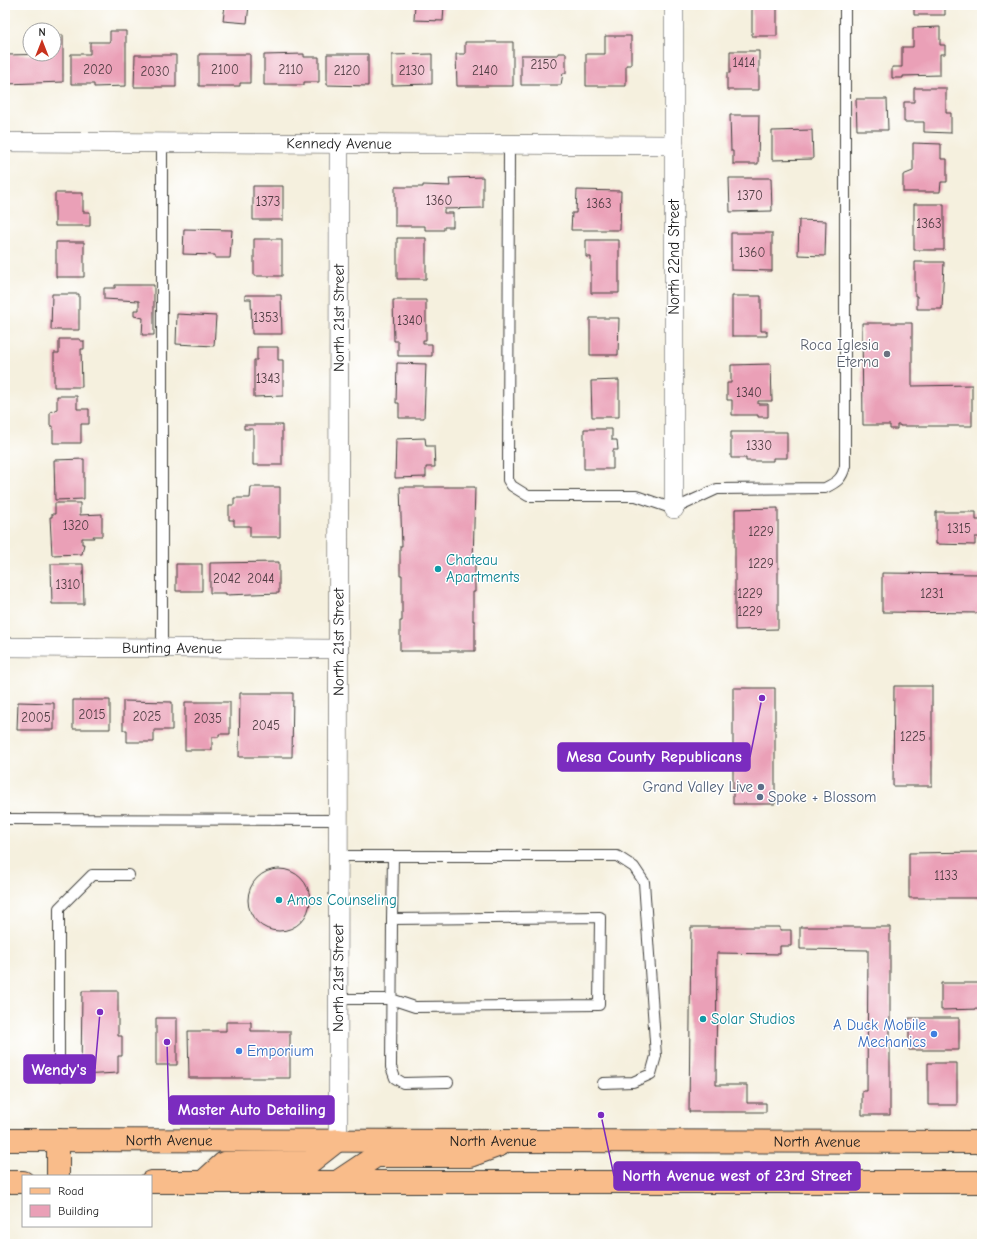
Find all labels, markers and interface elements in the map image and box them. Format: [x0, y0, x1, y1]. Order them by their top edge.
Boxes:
north arrow [22, 22, 62, 62]
text: N [38, 26, 46, 39]
house number: 1414 [733, 55, 755, 70]
house number: 2150 [531, 57, 558, 72]
house number: 2020 [83, 62, 113, 77]
house number: 2100 [211, 62, 239, 77]
house number: 2110 [278, 62, 304, 77]
house number: 2120 [334, 63, 360, 78]
house number: 2130 [399, 63, 425, 78]
house number: 2140 [472, 63, 498, 78]
house number: 2030 [140, 64, 170, 79]
street label: Kennedy Avenue [286, 134, 392, 153]
house number: 1370 [737, 188, 763, 203]
house number: 1360 [426, 193, 452, 208]
house number: 1373 [256, 194, 280, 209]
house number: 1363 [586, 196, 612, 211]
street label: North 22nd Street [665, 198, 683, 315]
house number: 1363 [916, 216, 942, 231]
house number: 1360 [739, 245, 765, 260]
street label: North 21st Street [330, 263, 348, 372]
house number: 1353 [253, 310, 279, 325]
house number: 1340 [397, 313, 423, 328]
place label: Roca Iglesia Eterna [800, 336, 879, 371]
marker: Roca Iglesia Eterna [882, 349, 892, 359]
house number: 1343 [256, 371, 280, 386]
house number: 1340 [736, 385, 762, 400]
house number: 1330 [746, 438, 772, 453]
house number: 1320 [63, 518, 89, 533]
house number: 1315 [947, 521, 971, 536]
house number: 1229 [748, 524, 774, 539]
place label: Chateau Apartments [446, 551, 519, 586]
house number: 1229 [748, 556, 774, 571]
marker: Chateau Apartments [433, 564, 443, 574]
house number: 2042 [213, 571, 241, 586]
house number: 2044 [247, 571, 275, 586]
house number: 1310 [56, 577, 80, 592]
house number: 1229 [737, 586, 763, 601]
house number: 1231 [920, 586, 944, 601]
street label: North 21st Street [329, 587, 348, 696]
house number: 1229 [737, 604, 763, 619]
street label: Bunting Avenue [122, 639, 223, 657]
house number: 2015 [79, 707, 105, 722]
house number: 2025 [133, 709, 161, 724]
house number: 2005 [21, 710, 51, 725]
house number: 2035 [194, 711, 222, 726]
house number: 2045 [252, 718, 280, 733]
house number: 1225 [900, 729, 926, 744]
callout: Mesa County Republicans [558, 743, 750, 771]
text: Mesa County Republicans [566, 748, 742, 766]
place label: Grand Valley Live [642, 778, 753, 796]
marker: Grand Valley Live [756, 782, 766, 792]
place label: Spoke + Blossom [768, 788, 877, 806]
marker: Spoke + Blossom [755, 792, 765, 802]
house number: 1133 [934, 868, 958, 883]
place label: Amos Counseling [287, 891, 397, 909]
marker: Amos Counseling [274, 895, 284, 905]
street label: North 21st Street [329, 923, 347, 1032]
place label: Solar Studios [711, 1010, 795, 1028]
marker: Solar Studios [698, 1014, 708, 1024]
place label: A Duck Mobile Mechanics [833, 1016, 926, 1051]
marker: A Duck Mobile Mechanics [929, 1029, 939, 1039]
place label: Emporium [247, 1042, 314, 1060]
marker: Emporium [234, 1046, 244, 1056]
callout: Wendy's [24, 1055, 95, 1083]
text: Wendy's [31, 1061, 87, 1079]
callout: Master Auto Detailing [169, 1096, 334, 1124]
text: Master Auto Detailing [178, 1101, 326, 1119]
street label: North Avenue [126, 1131, 213, 1149]
street label: North Avenue [450, 1132, 537, 1150]
street label: North Avenue [774, 1133, 861, 1151]
callout: North Avenue west of 23rd Street [614, 1162, 860, 1190]
text: North Avenue west of 23rd Street [622, 1167, 853, 1185]
legend [22, 1175, 152, 1227]
text: Road [58, 1184, 84, 1198]
text: Building [58, 1204, 99, 1218]

